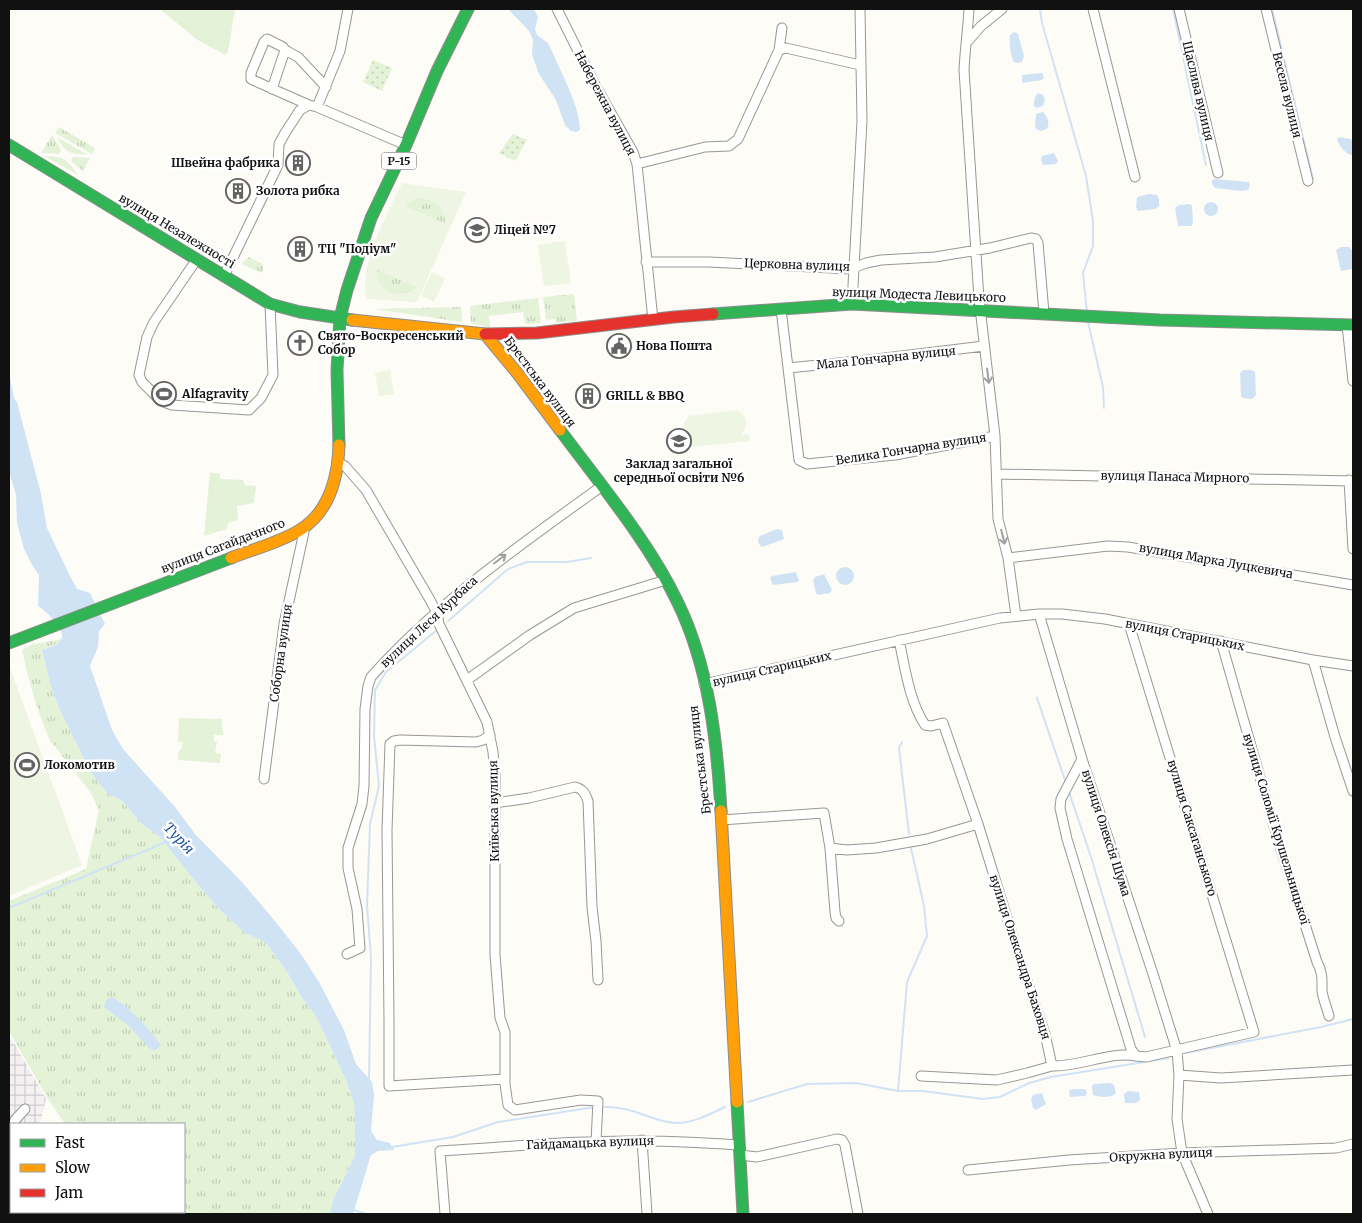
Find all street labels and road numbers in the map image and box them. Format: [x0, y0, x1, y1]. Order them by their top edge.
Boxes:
street label: Щаслива вулиця [1180, 39, 1217, 142]
street label: Набережна вулиця [571, 48, 639, 158]
street label: Весела вулиця [1270, 50, 1305, 139]
road number: Р-15 [382, 153, 416, 170]
street label: вулиця Незалежності [116, 190, 238, 271]
street label: Церковна вулиця [744, 255, 850, 274]
street label: вулиця Модеста Левицького [832, 284, 1006, 305]
street label: Брестська вулиця [501, 333, 579, 430]
street label: Мала Гончарна вулиця [815, 343, 956, 372]
street label: Велика Гончарна вулиця [835, 429, 987, 468]
street label: вулиця Панаса Мирного [1101, 468, 1249, 485]
street label: вулиця Сагайдачного [159, 515, 287, 576]
street label: вулиця Марка Луцкевича [1138, 540, 1295, 582]
street label: вулиця Леся Курбаса [377, 572, 481, 670]
street label: Соборна вулиця [266, 603, 295, 703]
street label: вулиця Старицьких [1124, 616, 1247, 654]
street label: вулиця Старицьких [711, 647, 834, 689]
street label: Брестська вулиця [685, 705, 714, 815]
street label: вулиця Соломії Крушельницької [1240, 731, 1313, 926]
street label: вулиця Саксаганського [1165, 758, 1220, 898]
street label: Київська вулиця [485, 760, 502, 862]
street label: вулиця Олексія Шума [1079, 768, 1134, 899]
street label: вулиця Олександра Баховця [987, 873, 1054, 1041]
street label: Гайдамацька вулиця [526, 1133, 654, 1152]
street label: Окружна вулиця [1109, 1144, 1213, 1165]

